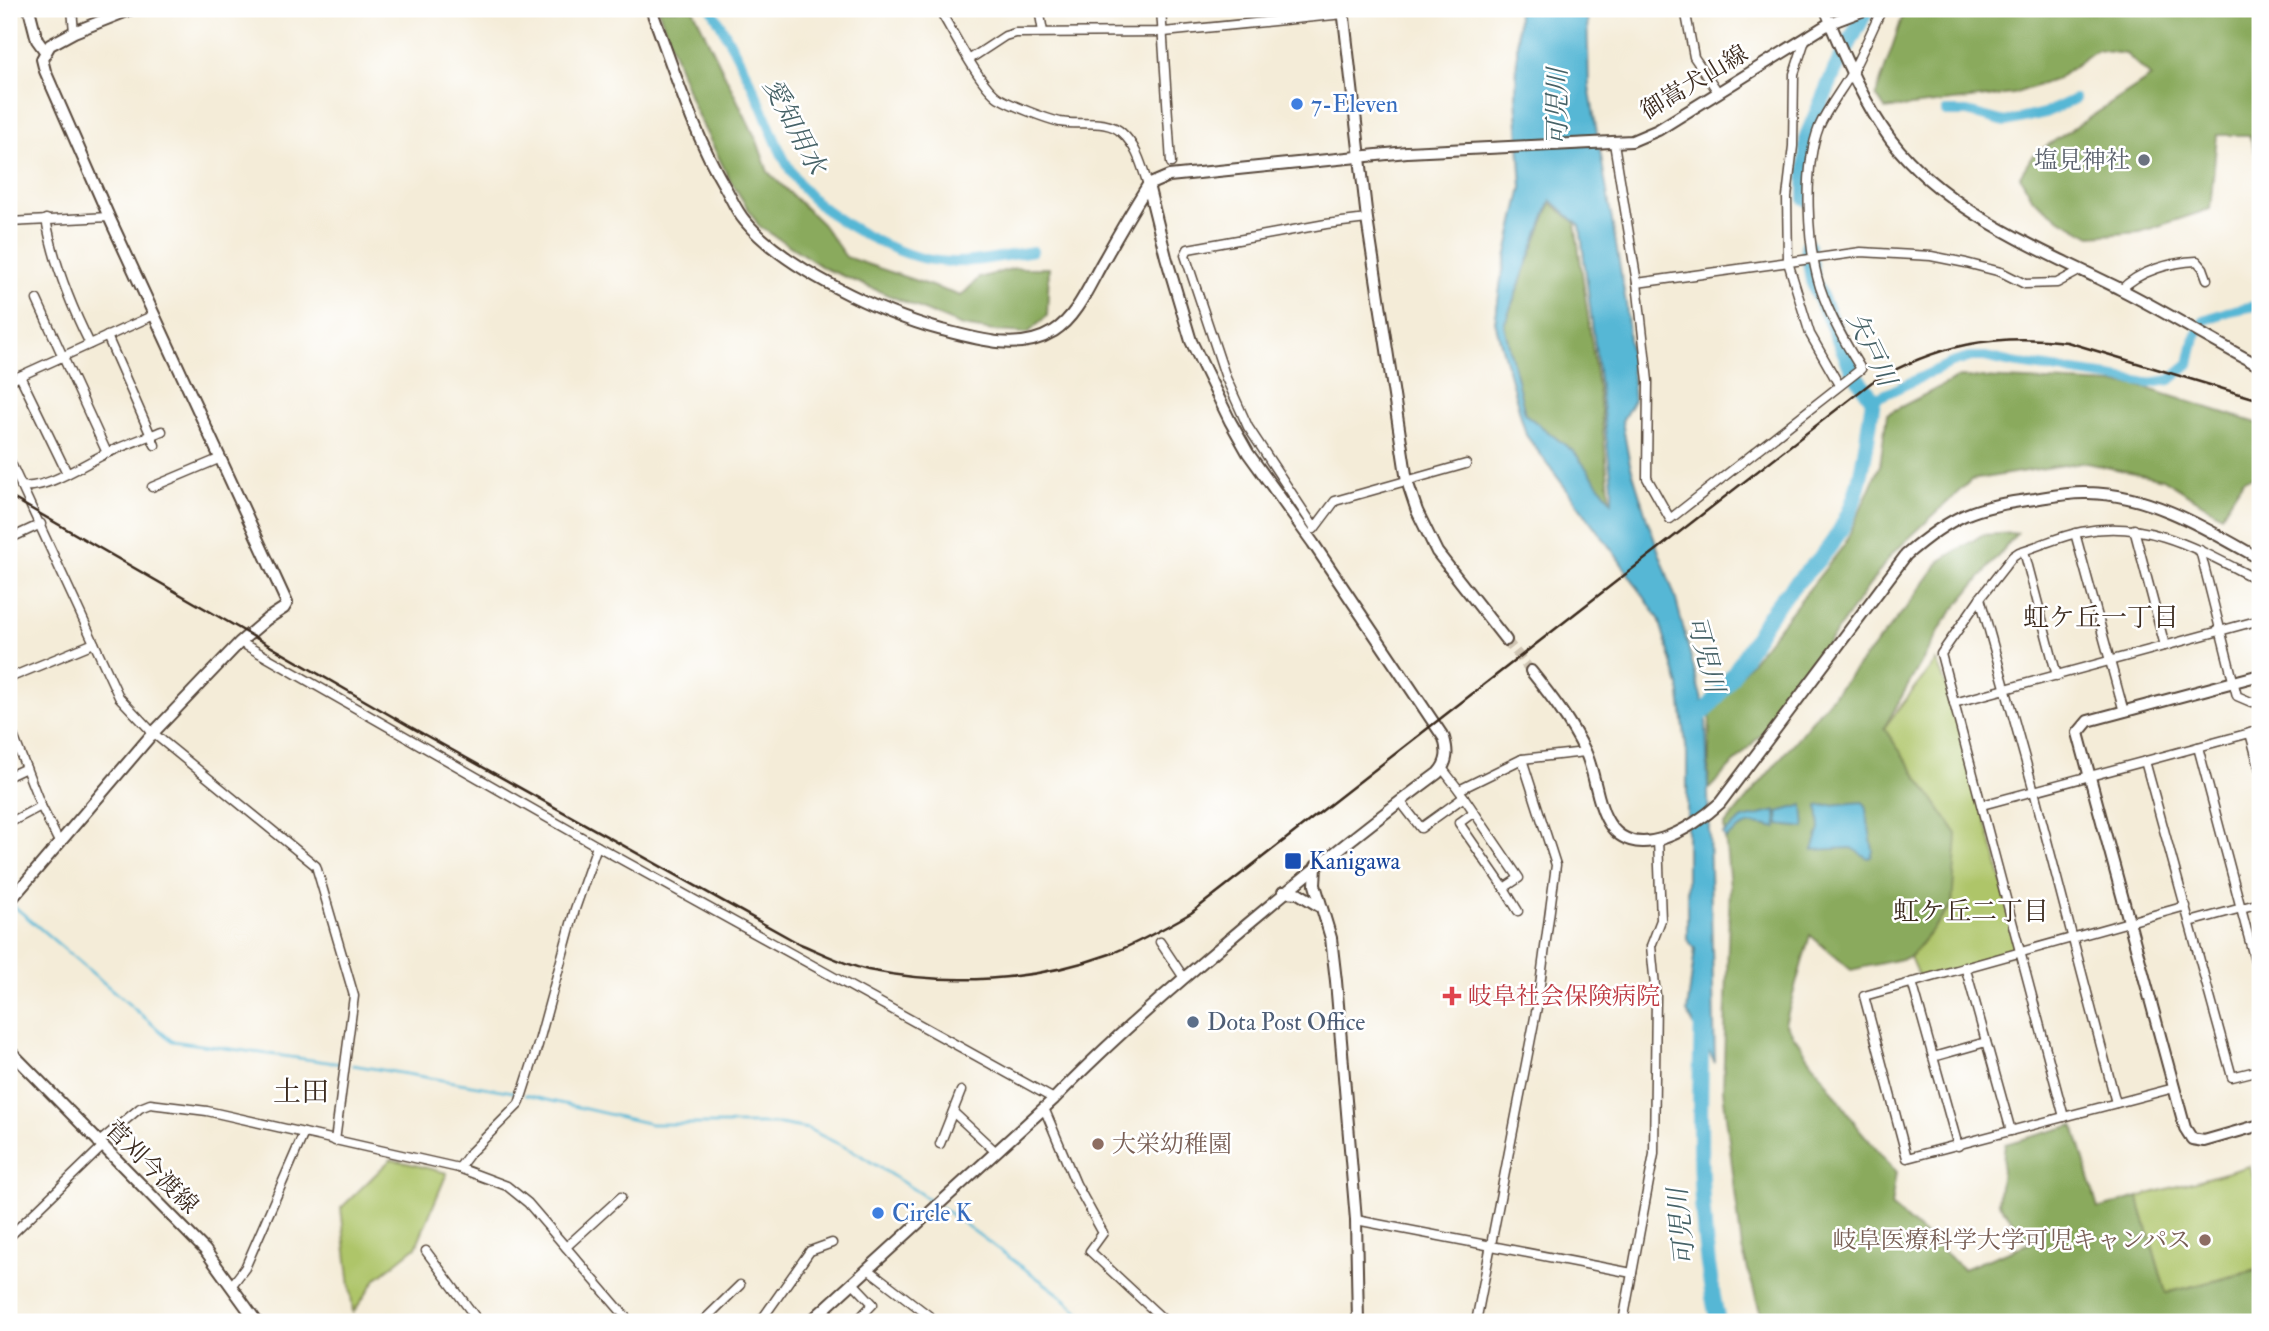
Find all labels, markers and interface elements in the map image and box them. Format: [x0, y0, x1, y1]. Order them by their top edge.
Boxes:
street label: 御嵩犬山線 [1635, 38, 1754, 127]
water label: 可児川 [1542, 65, 1574, 146]
water label: 愛知用水 [756, 73, 834, 183]
place label: 7-Eleven [1311, 89, 1398, 120]
marker: 7-Eleven [1289, 96, 1305, 112]
place label: 塩見神社 [2034, 145, 2130, 176]
marker: 塩見神社 [2136, 152, 2152, 168]
water label: 矢戸川 [1840, 307, 1904, 394]
district label: 虹ケ丘一丁目 [2023, 602, 2179, 634]
water label: 可児川 [1679, 612, 1731, 699]
place label: Kanigawa [1309, 846, 1402, 877]
marker: Kanigawa [1283, 851, 1303, 871]
district label: 虹ケ丘二丁目 [1893, 896, 2049, 928]
place label: 岐阜社会保険病院 [1468, 981, 1660, 1012]
marker: 岐阜社会保険病院 [1442, 986, 1462, 1006]
place label: Dota Post Office [1207, 1007, 1365, 1038]
marker: Dota Post Office [1185, 1014, 1201, 1030]
district label: 土田 [273, 1075, 329, 1110]
street label: 菅刈今渡線 [98, 1114, 205, 1221]
place label: 大栄幼稚園 [1112, 1129, 1232, 1160]
marker: 大栄幼稚園 [1090, 1136, 1106, 1152]
water label: 可児川 [1662, 1183, 1702, 1267]
place label: Circle K [892, 1198, 972, 1229]
marker: Circle K [870, 1205, 886, 1221]
place label: 岐阜医療科学大学可児キャンパス [1833, 1225, 2191, 1256]
marker: 岐阜医療科学大学可児キャンパス [2197, 1232, 2213, 1248]

